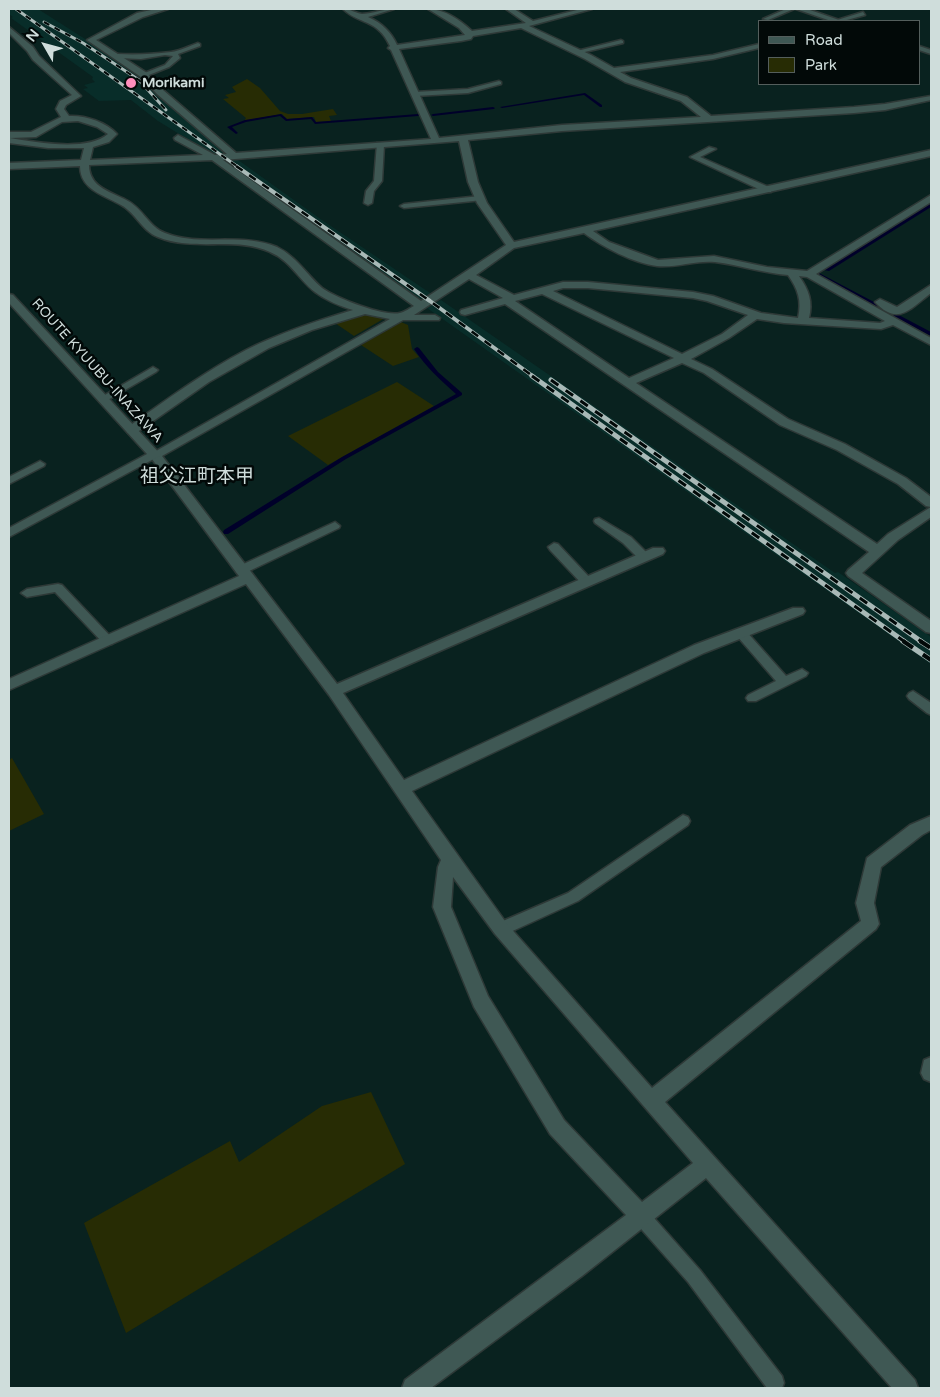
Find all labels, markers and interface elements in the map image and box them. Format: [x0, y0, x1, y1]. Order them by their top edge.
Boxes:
north arrow [20, 20, 70, 70]
legend [758, 20, 920, 85]
text: N [23, 26, 43, 45]
text: Road [805, 31, 843, 49]
text: Park [805, 56, 837, 74]
place label: Morikami [142, 75, 204, 91]
marker: Morikami [124, 76, 138, 90]
street label: ROUTE KYUUBU-INAZAWA [28, 295, 166, 447]
district label: 祖父江町本甲 [140, 466, 254, 488]

